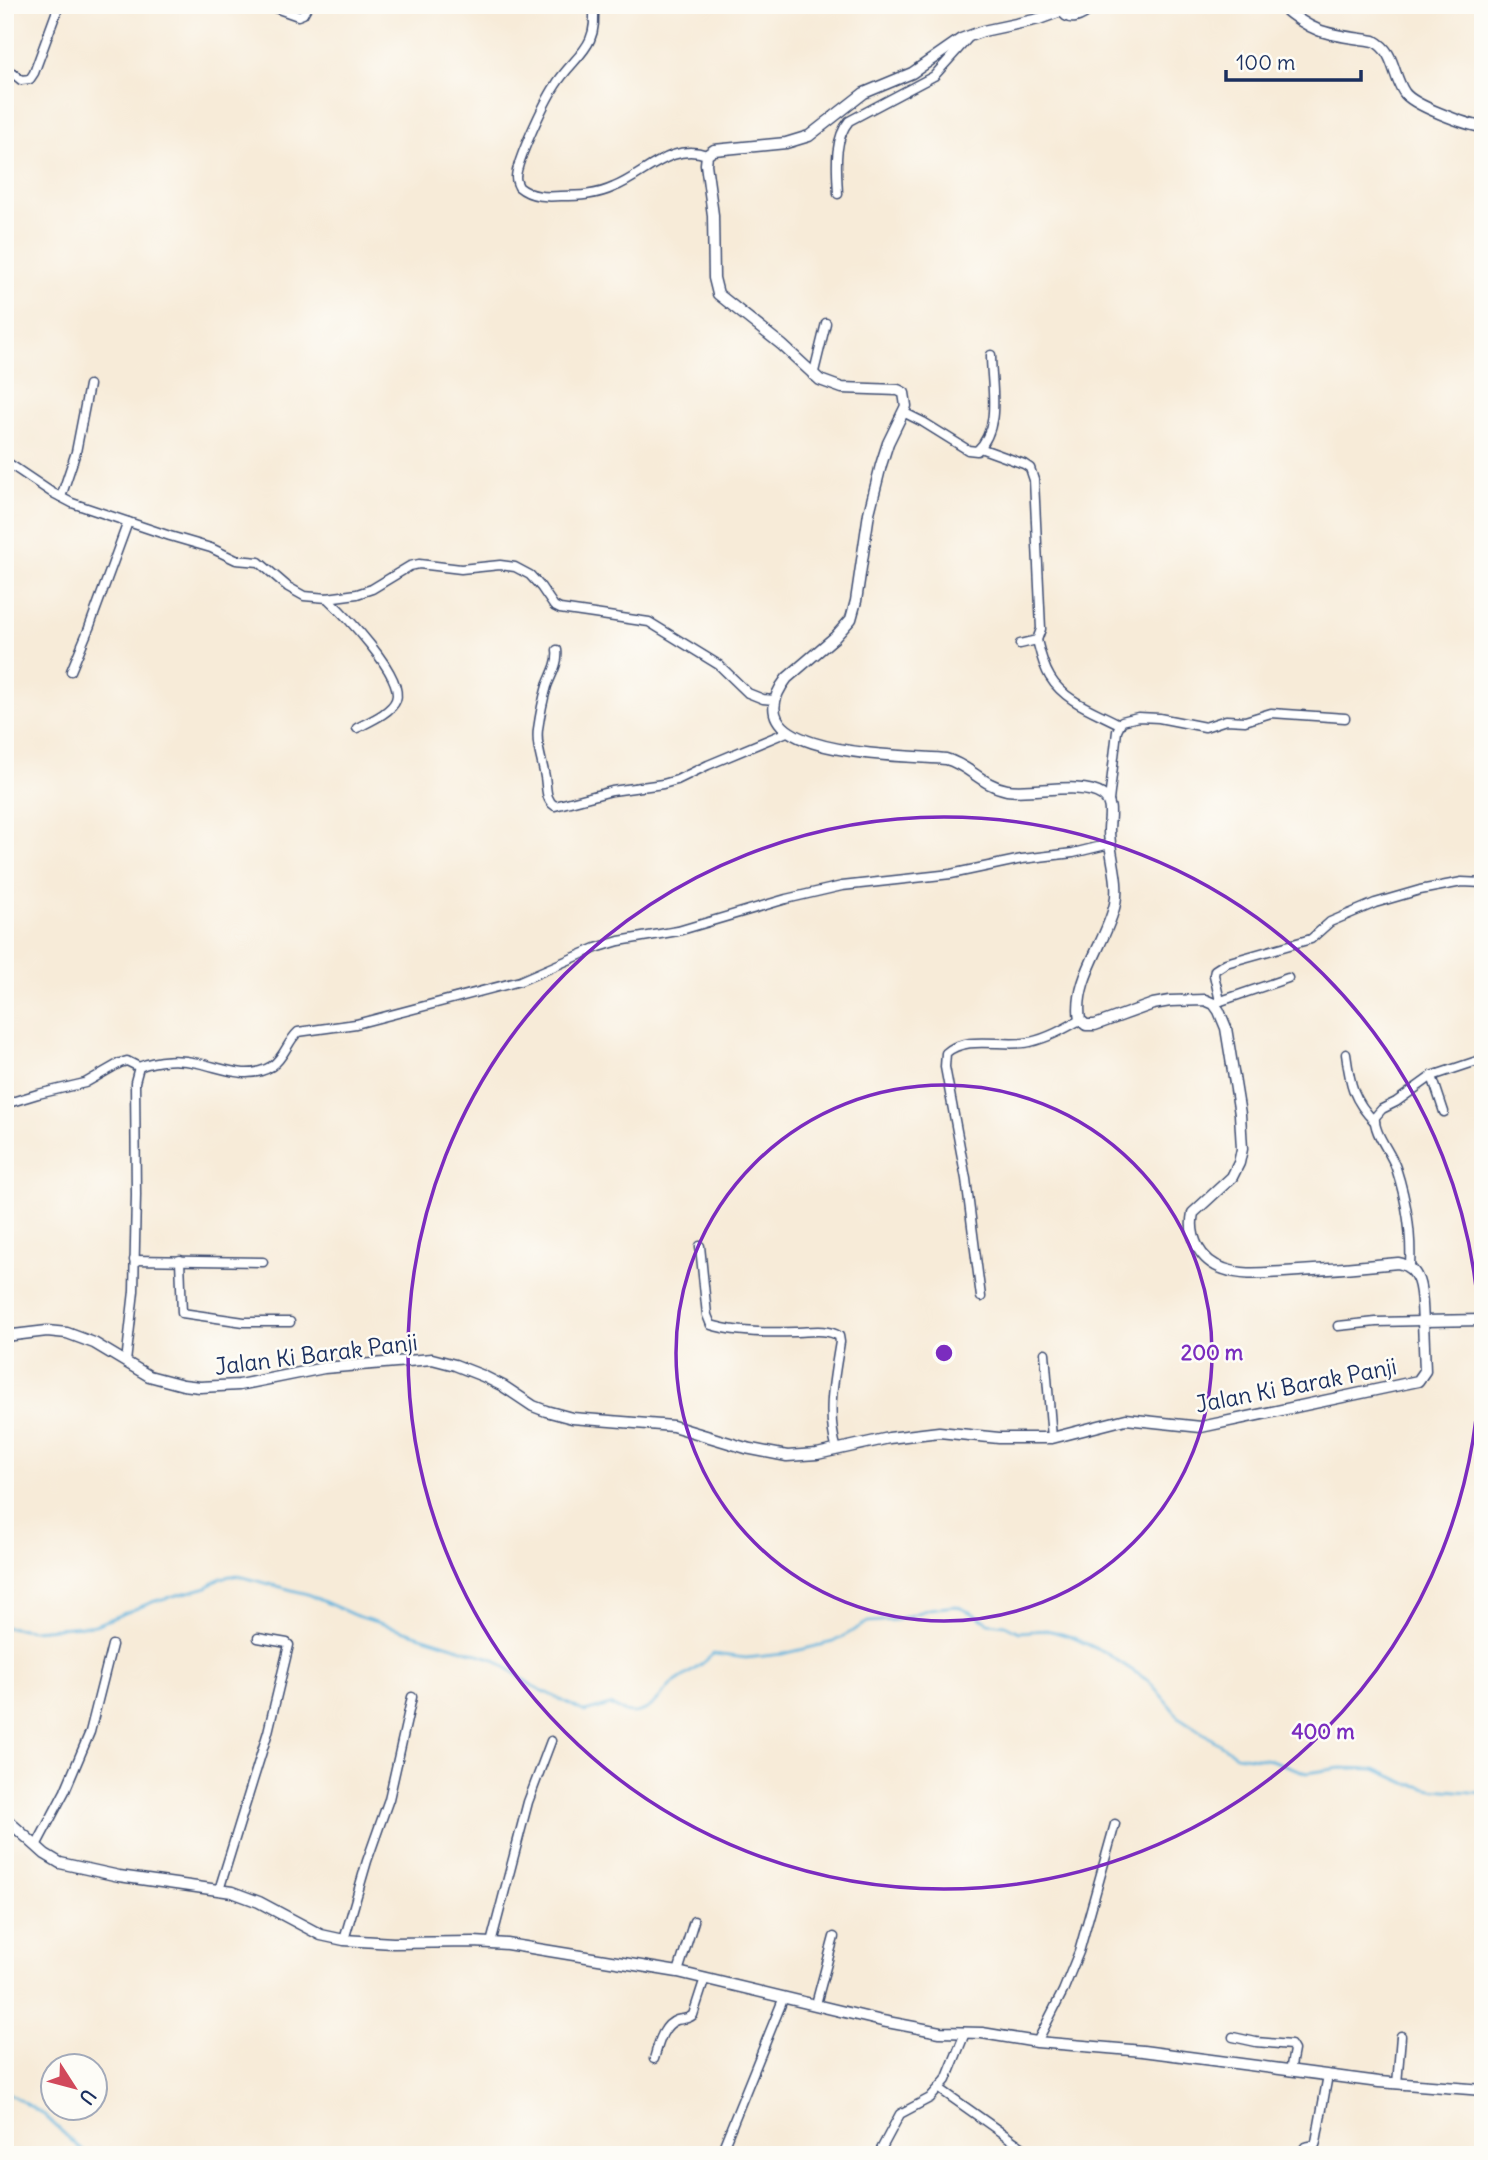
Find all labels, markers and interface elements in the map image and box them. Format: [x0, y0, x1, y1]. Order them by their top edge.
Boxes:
scale bar [1226, 38, 1360, 82]
text: 100 m [1236, 49, 1295, 76]
street label: Jalan Ki Barak Panji [213, 1327, 419, 1381]
text: 200 m [1181, 1339, 1244, 1366]
centre of rings [932, 1341, 956, 1365]
street label: Jalan Ki Barak Panji [1193, 1351, 1399, 1419]
text: 400 m [1291, 1718, 1355, 1745]
north arrow [38, 2052, 108, 2122]
text: U [74, 2085, 101, 2109]

